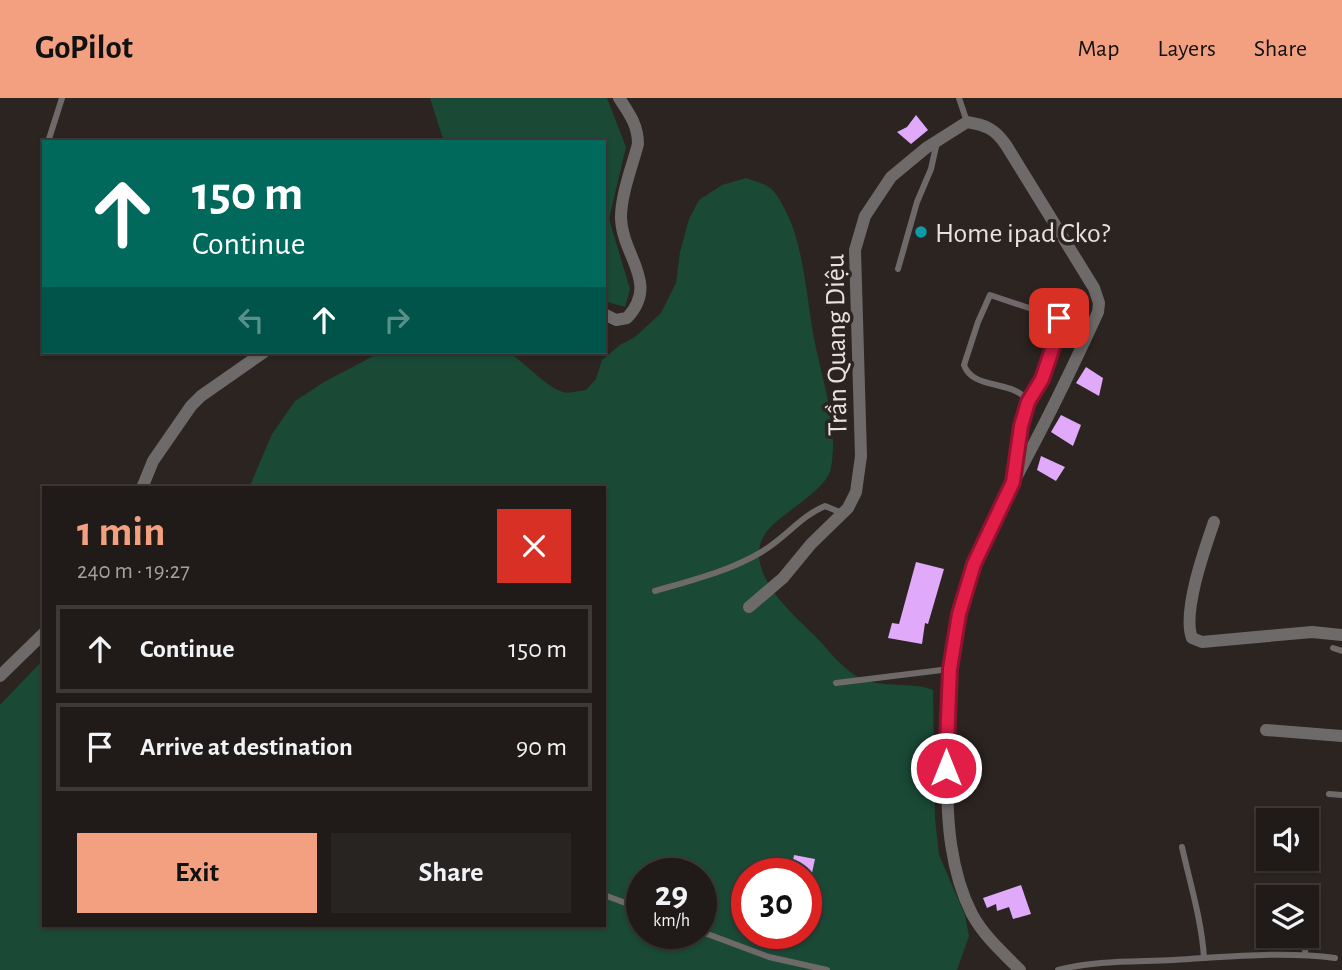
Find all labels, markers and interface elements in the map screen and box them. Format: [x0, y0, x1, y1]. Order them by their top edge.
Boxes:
text: GoPilot [35, 32, 133, 65]
text: Map [1077, 37, 1119, 61]
text: Layers [1157, 37, 1216, 61]
text: Share [1254, 37, 1307, 61]
icon: ahead [77, 168, 168, 259]
text: 150 m [192, 170, 303, 219]
place label: Home ipad Cko? [935, 220, 1111, 248]
marker: Home ipad Cko? [913, 224, 929, 240]
text: Continue [192, 228, 305, 260]
street label: Trần Quang Diệu [821, 254, 853, 436]
pin [1029, 288, 1089, 348]
icon: arrive [1040, 299, 1078, 337]
icon: left [232, 301, 270, 339]
icon: ahead [305, 301, 343, 339]
icon: right [378, 301, 416, 339]
button: close [497, 509, 571, 583]
text: 1 min [77, 511, 166, 553]
text: 240 m · 19:27 [77, 560, 190, 583]
icon: ahead [81, 630, 119, 668]
text: Continue [140, 636, 235, 662]
text: 150 m [508, 636, 567, 662]
icon: arrive [81, 728, 119, 766]
position arrow [909, 731, 983, 805]
text: Arrive at destination [140, 734, 353, 760]
text: 90 m [516, 734, 567, 760]
map controls [1256, 808, 1319, 948]
button: sound [1256, 808, 1319, 871]
button: Exit [77, 833, 317, 913]
button: Share [331, 833, 571, 913]
speed limit sign: 30 [731, 858, 822, 949]
text: 29 [655, 877, 688, 912]
button: layers [1256, 885, 1319, 948]
text: km/h [653, 912, 690, 930]

